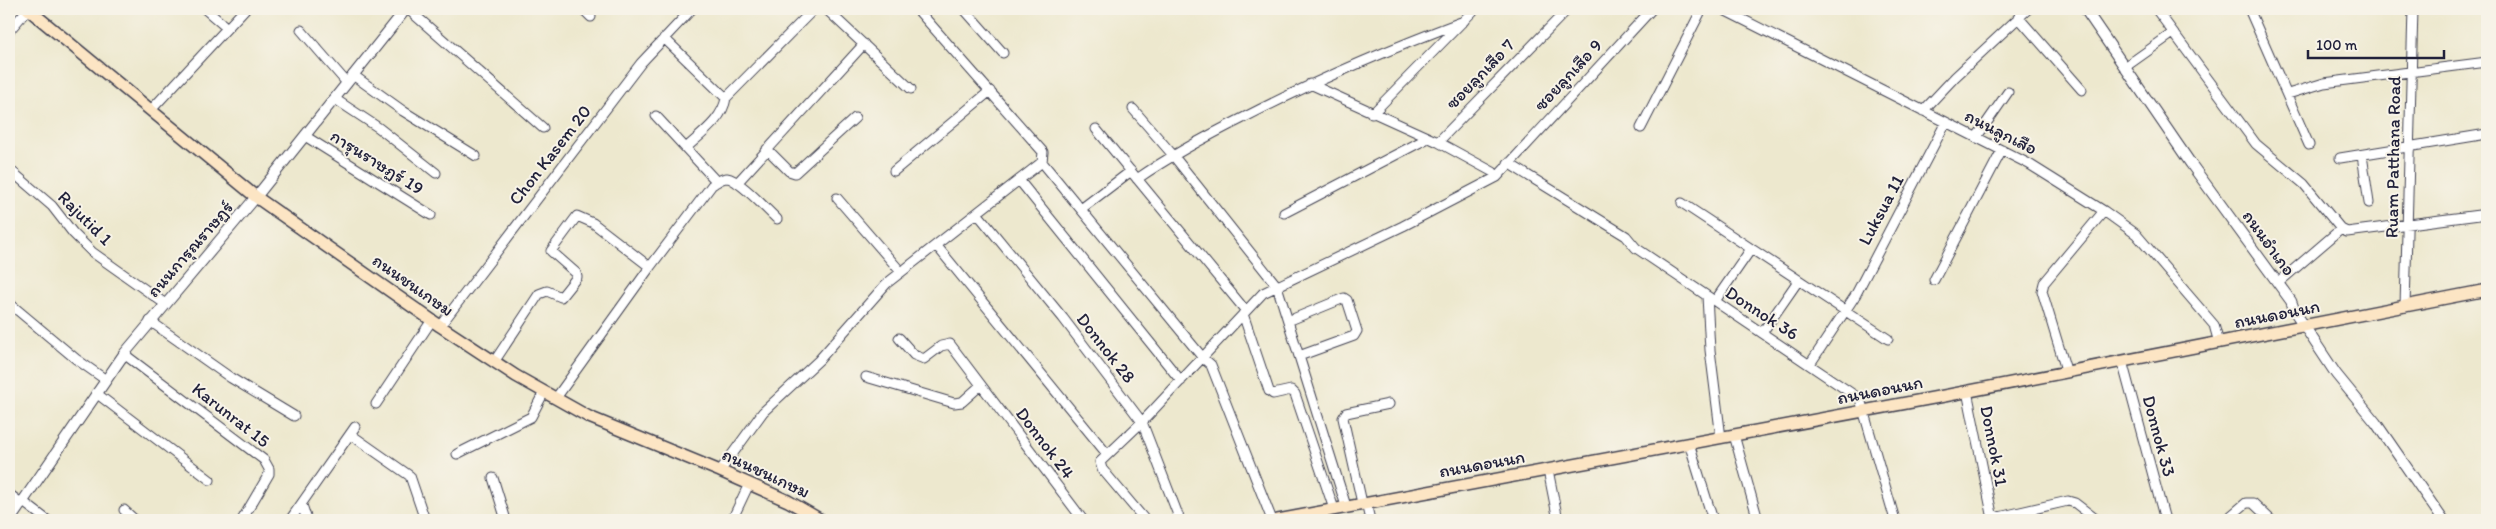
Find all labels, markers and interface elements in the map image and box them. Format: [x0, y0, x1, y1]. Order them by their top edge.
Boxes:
scale bar [2308, 28, 2445, 60]
street label: ซอยลูกเสือ 7 [1441, 34, 1519, 114]
street label: ซอยลูกเสือ 9 [1529, 35, 1607, 115]
text: 100 m [2316, 36, 2358, 54]
street label: Ruam Patthana Road [2381, 76, 2405, 238]
street label: Chon Kasem 20 [504, 101, 596, 209]
street label: ถนนลูกเสือ [1961, 104, 2041, 160]
street label: การุนราษฏร์ 19 [326, 125, 428, 199]
street label: Luksua 11 [1853, 171, 1909, 249]
street label: Rajutid 1 [53, 186, 117, 250]
street label: ถนนการุณราษฏร์ [142, 196, 238, 302]
street label: ถนนอำเภอ [2238, 206, 2300, 280]
street label: ถนนชนเกษม [368, 249, 458, 321]
street label: Donnok 36 [1721, 281, 1803, 345]
street label: ถนนดอนนก [2232, 295, 2322, 333]
street label: Donnok 28 [1072, 309, 1140, 387]
street label: ถนนดอนนก [1835, 371, 1925, 409]
street label: Karunrat 15 [188, 378, 274, 452]
street label: Donnok 33 [2138, 393, 2180, 479]
street label: Donnok 24 [1011, 403, 1079, 483]
street label: Donnok 31 [1975, 404, 2013, 488]
street label: ถนนชนเกษม [719, 443, 813, 503]
street label: ถนนดอนนก [1437, 446, 1527, 482]

